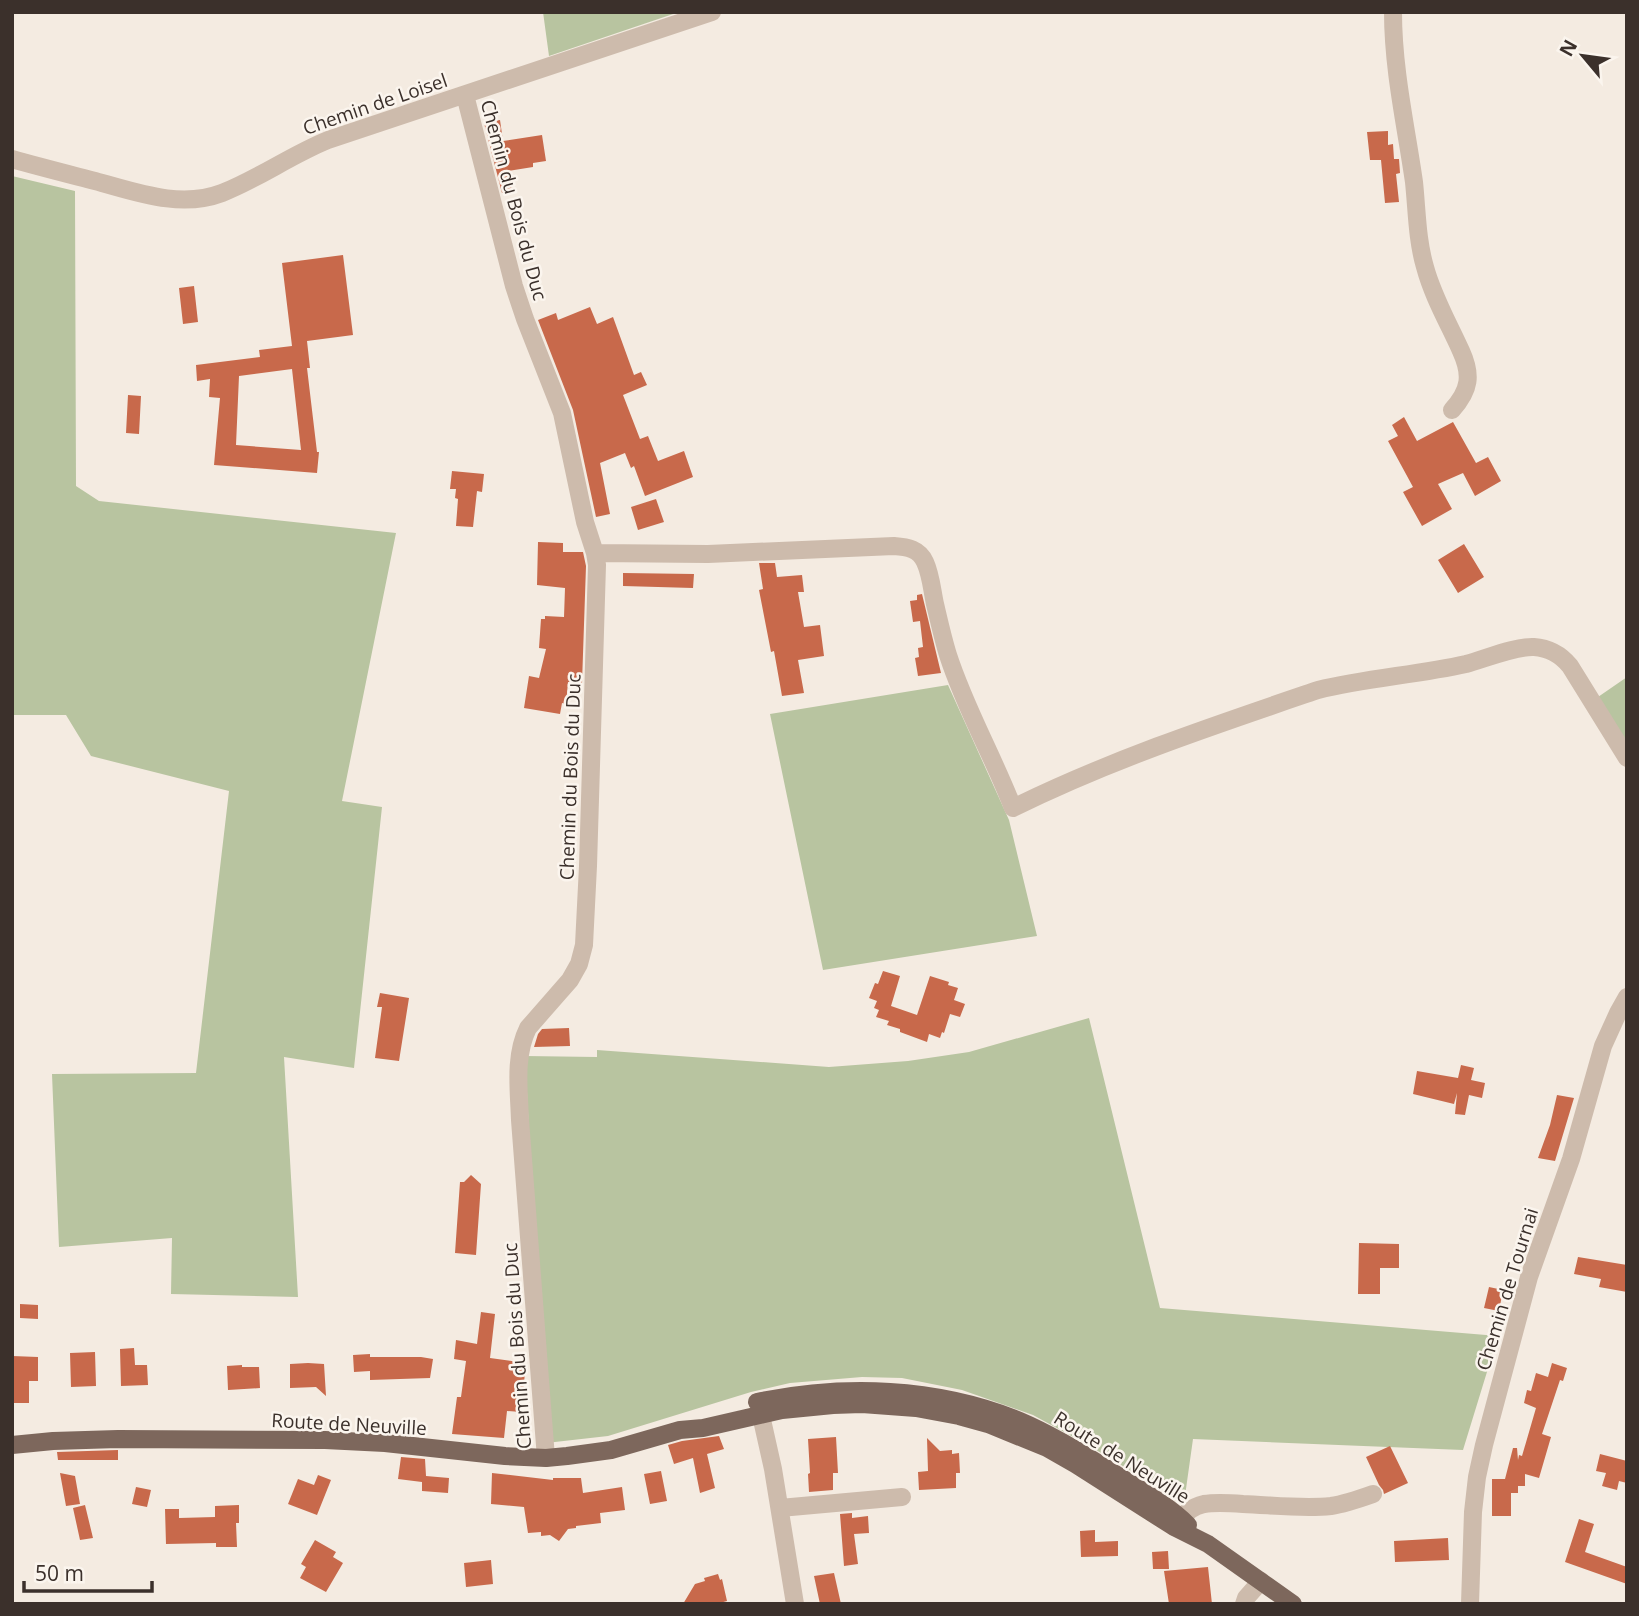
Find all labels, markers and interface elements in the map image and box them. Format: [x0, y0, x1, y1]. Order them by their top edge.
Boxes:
north arrow [1548, 21, 1618, 91]
text: N [1553, 35, 1583, 61]
street label: Chemin de Loisel [299, 67, 451, 141]
street label: Chemin du Bois du Duc [475, 97, 553, 303]
street label: Chemin du Bois du Duc [553, 673, 587, 881]
street label: Chemin de Tournai [1470, 1204, 1544, 1374]
street label: Chemin du Bois du Duc [497, 1242, 537, 1450]
street label: Route de Neuville [1049, 1405, 1195, 1509]
street label: Route de Neuville [271, 1407, 427, 1441]
scale bar [24, 1550, 152, 1594]
text: 50 m [35, 1559, 84, 1587]

